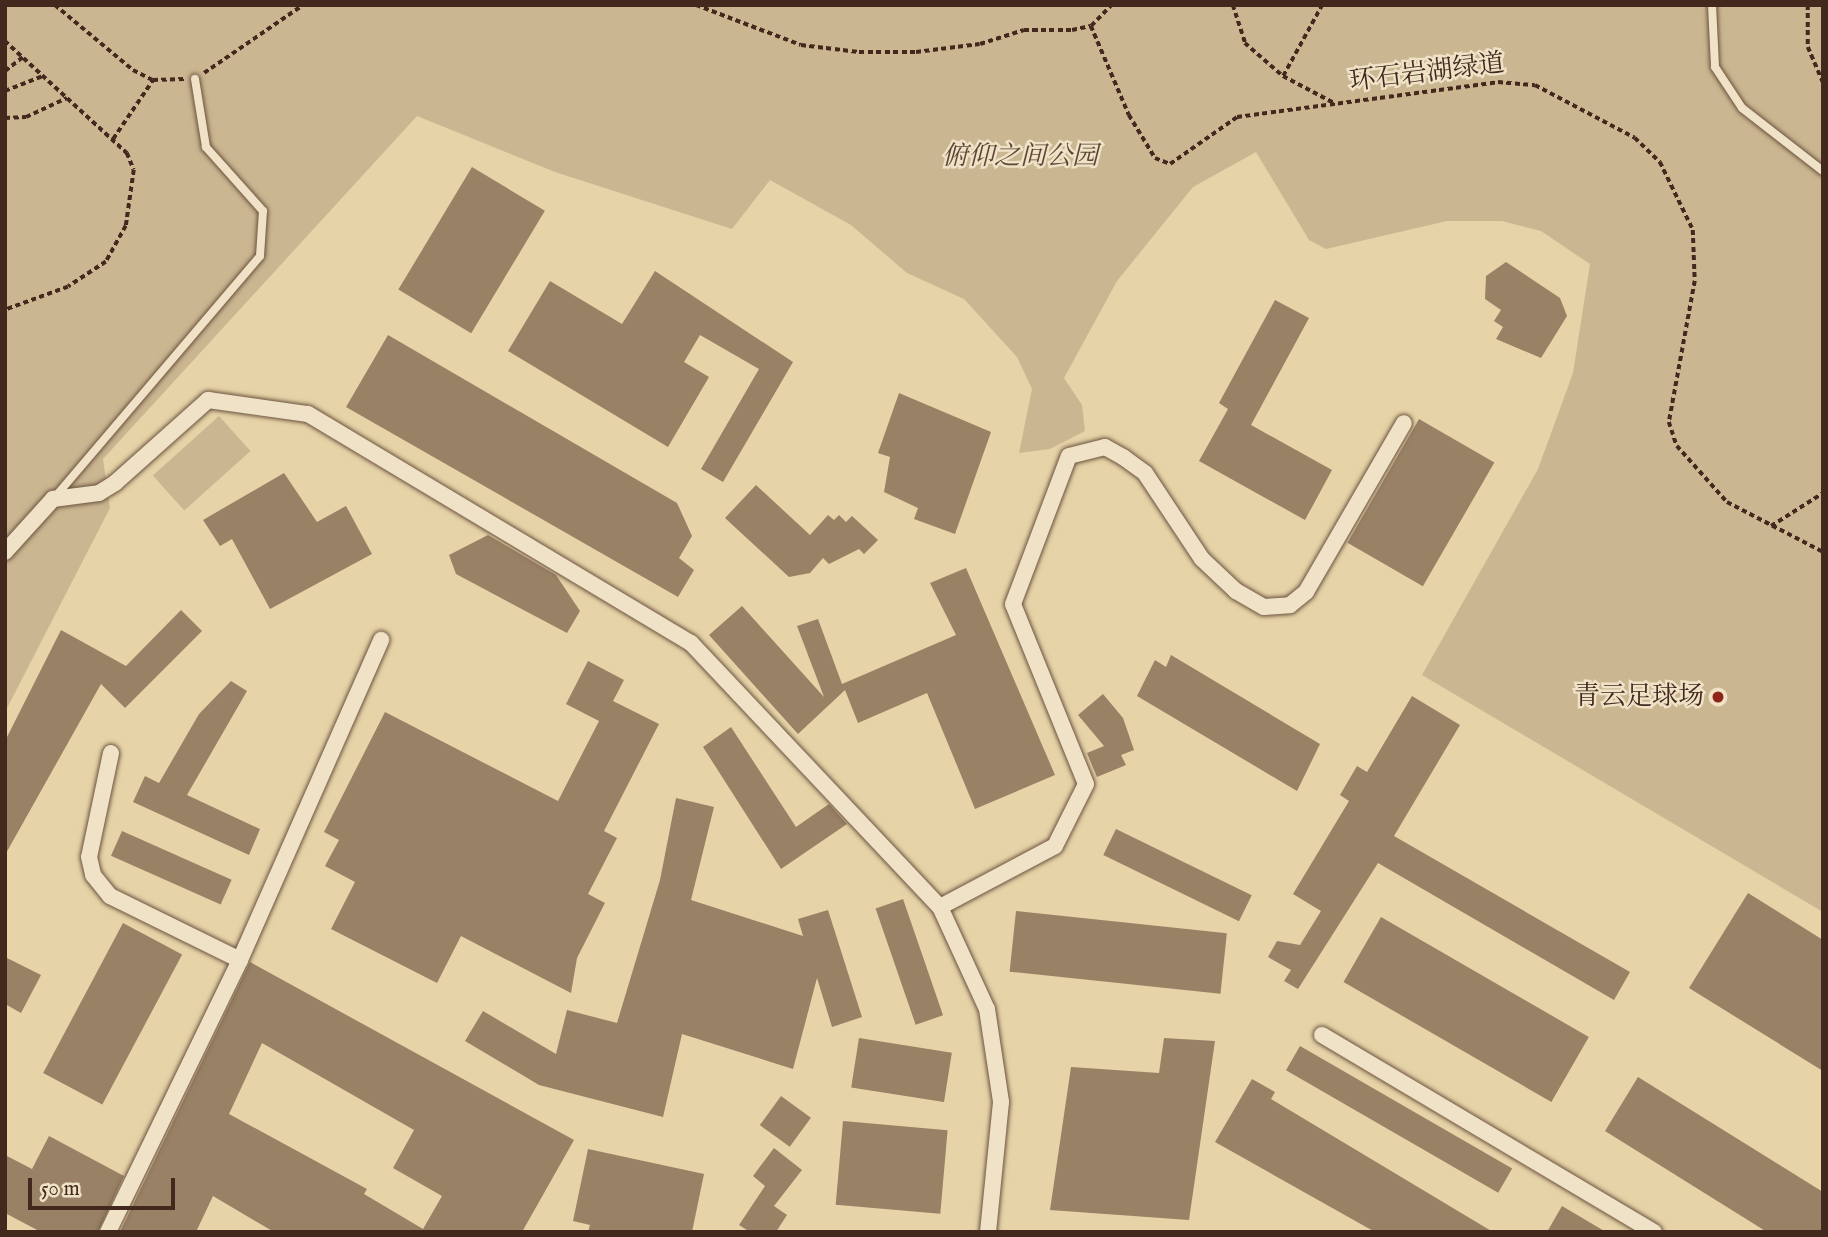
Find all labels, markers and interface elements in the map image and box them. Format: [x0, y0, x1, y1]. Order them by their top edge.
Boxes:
street label: 环石岩湖绿道 [1348, 48, 1506, 98]
park label: 俯仰之间公园 [942, 141, 1098, 173]
place label: 青云足球场 [1574, 681, 1704, 713]
marker: 青云足球场 [1710, 689, 1726, 705]
scale bar [32, 1164, 178, 1208]
text: 50 m [41, 1176, 80, 1203]

